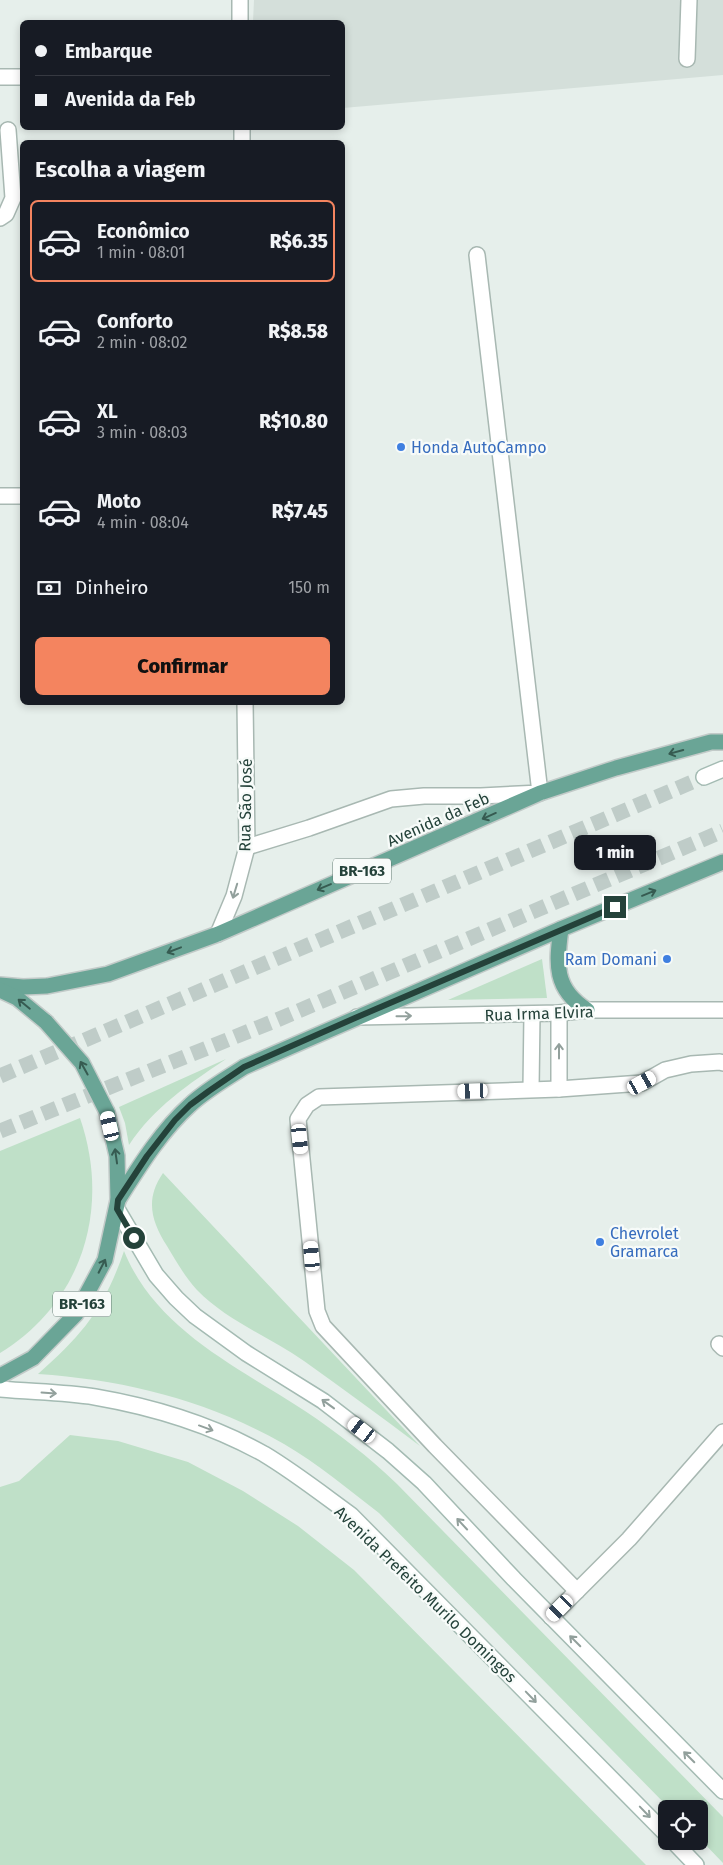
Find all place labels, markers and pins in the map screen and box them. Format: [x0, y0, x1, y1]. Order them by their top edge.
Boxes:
place label: Honda AutoCampo [411, 438, 547, 457]
marker: Honda AutoCampo [395, 441, 407, 453]
place label: Ram Domani [565, 950, 657, 969]
marker: Ram Domani [661, 953, 673, 965]
place label: Chevrolet Gramarca [610, 1224, 679, 1261]
marker: Chevrolet Gramarca [594, 1236, 606, 1248]

